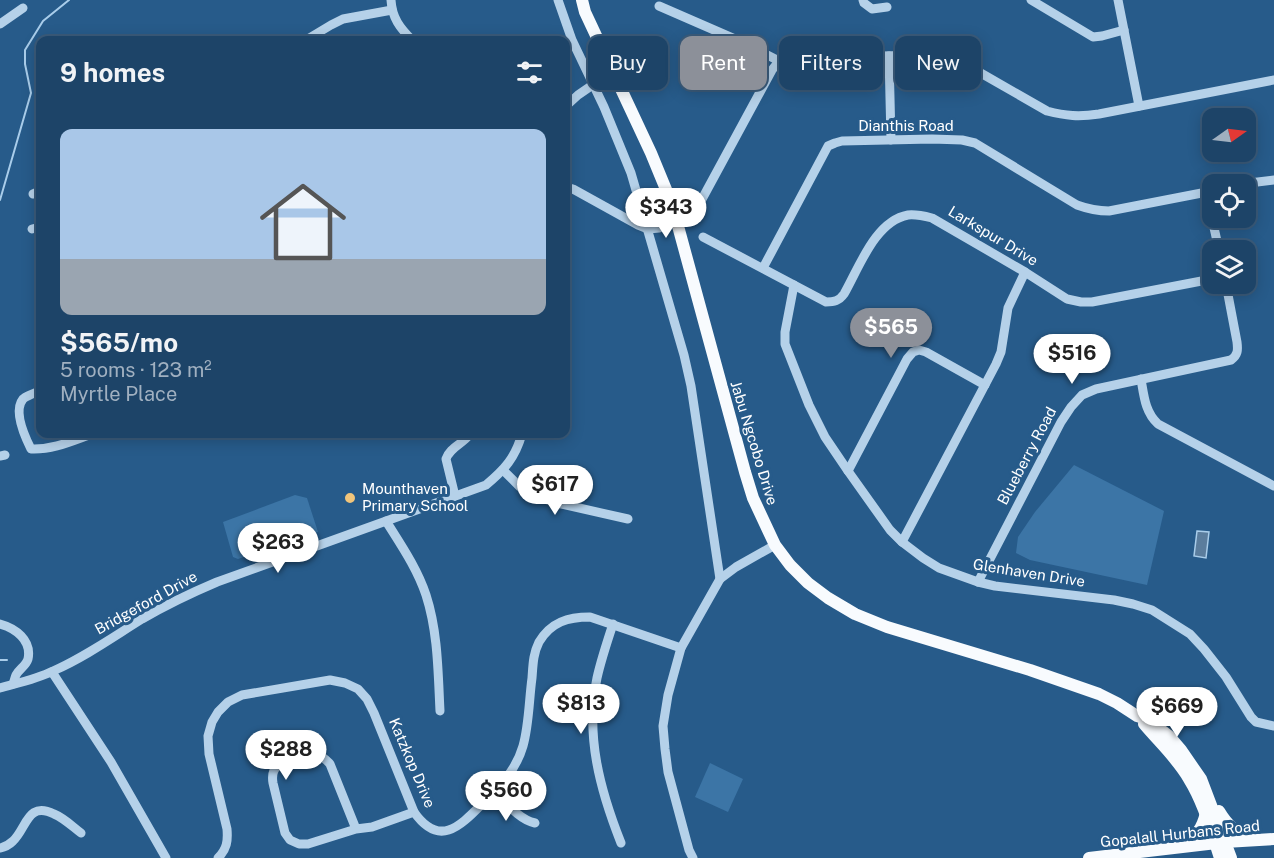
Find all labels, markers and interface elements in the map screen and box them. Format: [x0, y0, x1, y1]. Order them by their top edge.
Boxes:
chip: Buy [588, 36, 668, 90]
chip: Rent [680, 36, 767, 90]
chip: Filters [779, 36, 883, 90]
chip: New [895, 36, 981, 90]
icon: filters [513, 56, 546, 89]
text: 9 homes [60, 57, 165, 88]
north arrow [1202, 108, 1256, 162]
map controls [1202, 108, 1256, 294]
street label: Dianthis Road [858, 117, 954, 134]
icon: home [249, 168, 357, 276]
button: locate [1202, 174, 1256, 228]
pin: $343 [630, 188, 702, 239]
text: $343 [639, 195, 693, 219]
street label: Larkspur Drive [945, 202, 1041, 269]
button: layers [1202, 240, 1256, 294]
pin: $565 [855, 308, 927, 359]
text: $565 [864, 315, 918, 339]
text: $565/mo [60, 327, 178, 358]
pin: $516 [1036, 334, 1108, 385]
text: $516 [1048, 341, 1096, 365]
text: 5 rooms · 123 m² [60, 358, 212, 382]
street label: Jabu Ngcobo Drive [727, 379, 781, 507]
text: Myrtle Place [60, 382, 177, 406]
street label: Blueberry Road [994, 404, 1059, 507]
pin: $617 [519, 465, 591, 516]
text: $617 [531, 472, 579, 496]
place label: Mounthaven Primary School [362, 480, 468, 514]
marker: Mounthaven Primary School [343, 491, 357, 505]
pin: $263 [242, 523, 314, 574]
text: $263 [252, 530, 304, 554]
street label: Glenhaven Drive [972, 555, 1086, 590]
street label: Bridgeford Drive [92, 567, 200, 638]
pin: $813 [545, 684, 617, 735]
pin: $669 [1141, 687, 1213, 738]
text: $813 [557, 691, 605, 715]
text: $669 [1150, 694, 1204, 718]
street label: Katzkop Drive [386, 715, 439, 810]
pin: $288 [250, 730, 322, 781]
text: $288 [259, 737, 313, 761]
pin: $560 [470, 771, 542, 822]
text: $560 [479, 778, 533, 802]
street label: Gopalall Hurbans Road [1099, 817, 1261, 850]

